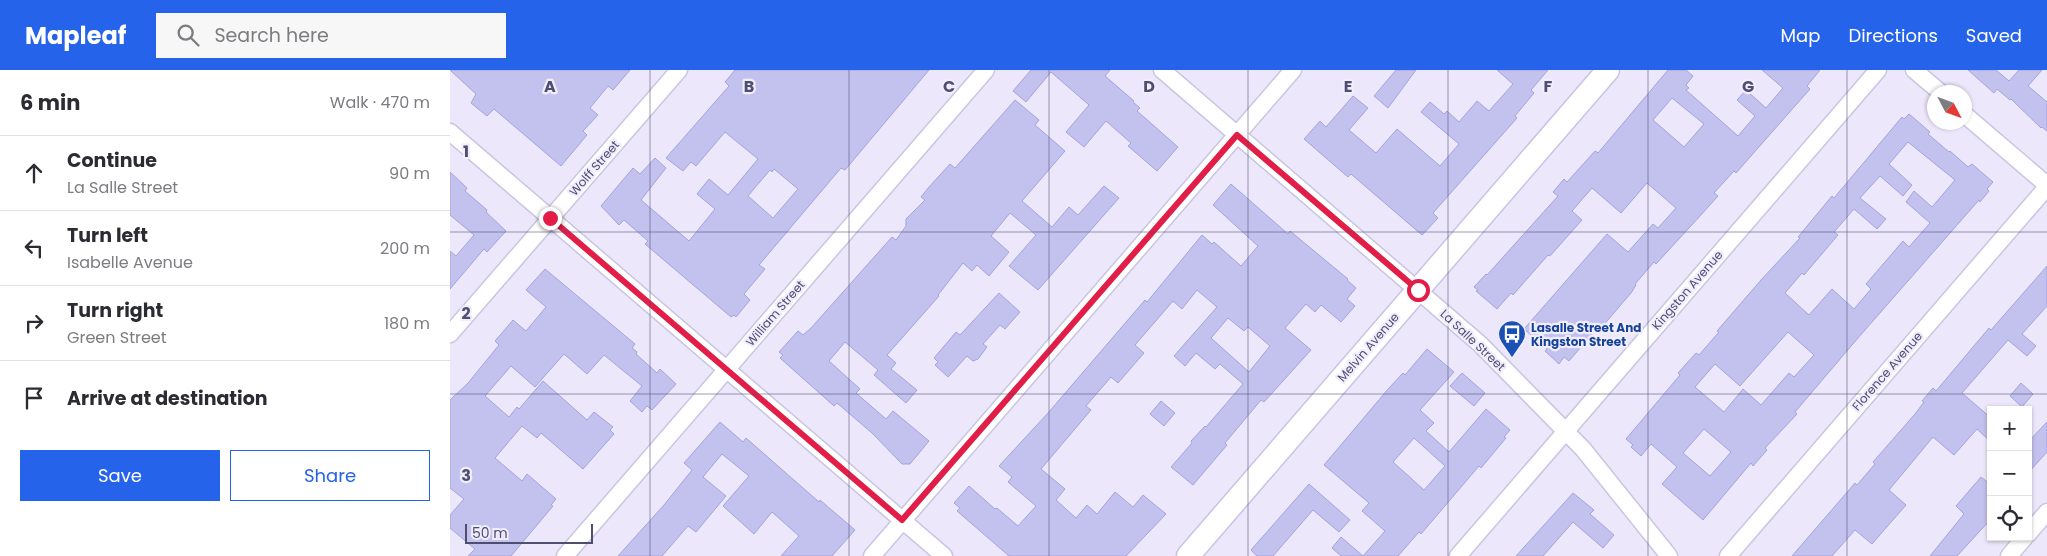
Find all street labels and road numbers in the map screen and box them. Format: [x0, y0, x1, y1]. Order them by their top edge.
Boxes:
street label: Wolff Street [565, 137, 623, 199]
street label: Kingston Avenue [1648, 247, 1726, 333]
street label: William Street [742, 276, 808, 350]
street label: La Salle Street [1437, 305, 1509, 375]
street label: Melvin Avenue [1333, 309, 1403, 385]
street label: Florence Avenue [1848, 328, 1926, 414]

